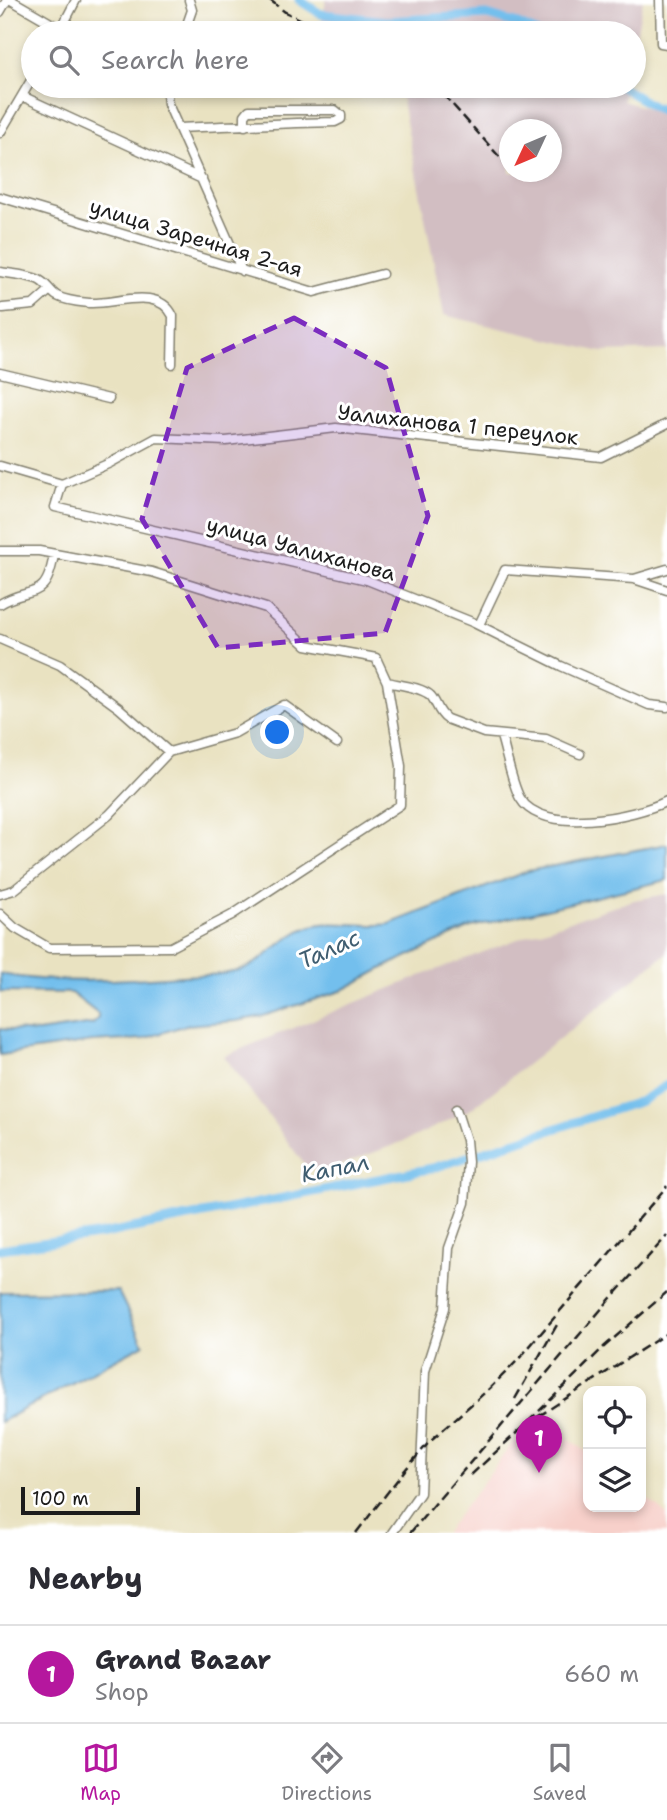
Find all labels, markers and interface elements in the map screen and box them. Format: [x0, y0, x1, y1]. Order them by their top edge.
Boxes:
search box [21, 21, 646, 98]
icon: search [45, 41, 83, 79]
text: Search here [101, 42, 250, 77]
north arrow [499, 119, 562, 182]
street label: улица Заречная 2-ая [86, 192, 306, 284]
street label: Уалиханова 1 переулок [336, 398, 580, 452]
street label: улица Уалиханова [203, 510, 399, 588]
your location [260, 715, 294, 749]
water label: Талас [294, 922, 364, 976]
water label: Капал [298, 1147, 372, 1189]
map controls [583, 1386, 646, 1512]
button: locate [583, 1386, 646, 1449]
pin: 1 [516, 1415, 562, 1473]
button: layers [583, 1449, 646, 1512]
scale bar [21, 1484, 140, 1516]
text: 100 m [32, 1486, 89, 1511]
text: Nearby [28, 1558, 143, 1599]
text: Grand Bazar [95, 1642, 271, 1677]
text: 1 [46, 1659, 56, 1689]
text: 660 m [564, 1659, 639, 1689]
text: Shop [95, 1677, 149, 1707]
tab: Map [80, 1739, 121, 1806]
tab: Directions [282, 1739, 372, 1806]
tab: Saved [533, 1739, 587, 1806]

